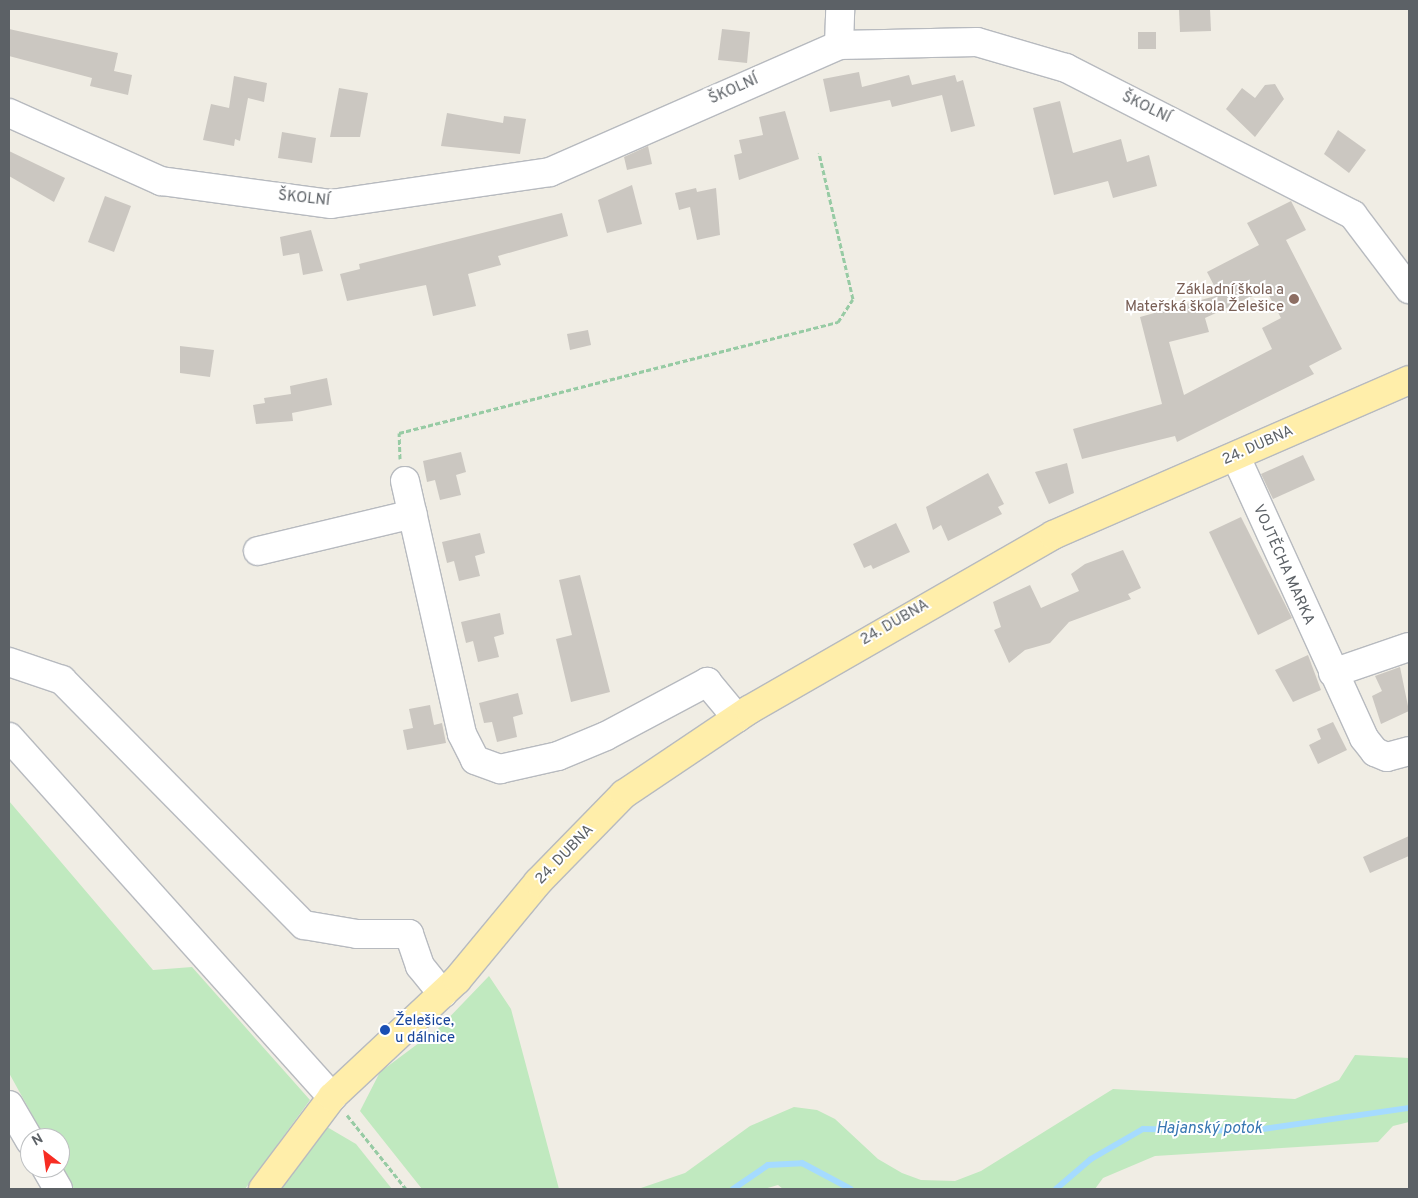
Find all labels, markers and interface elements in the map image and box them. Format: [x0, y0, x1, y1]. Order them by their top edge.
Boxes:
street label: ŠKOLNÍ [706, 71, 762, 109]
street label: ŠKOLNÍ [1119, 88, 1173, 128]
street label: ŠKOLNÍ [277, 187, 331, 211]
place label: Základní škola a Mateřská škola Želešice [1125, 281, 1284, 316]
marker: Základní škola a Mateřská škola Želešice [1288, 293, 1300, 305]
street label: 24. DUBNA [1220, 422, 1296, 470]
street label: VOJTĚCHA MARKA [1248, 502, 1318, 628]
street label: 24. DUBNA [858, 596, 932, 650]
street label: 24. DUBNA [532, 821, 598, 889]
place label: Želešice, u dálnice [395, 1012, 455, 1047]
marker: Želešice, u dálnice [379, 1024, 391, 1036]
water label: Hajanský potok [1156, 1119, 1262, 1139]
north arrow [20, 1128, 70, 1178]
text: N [29, 1131, 46, 1150]

